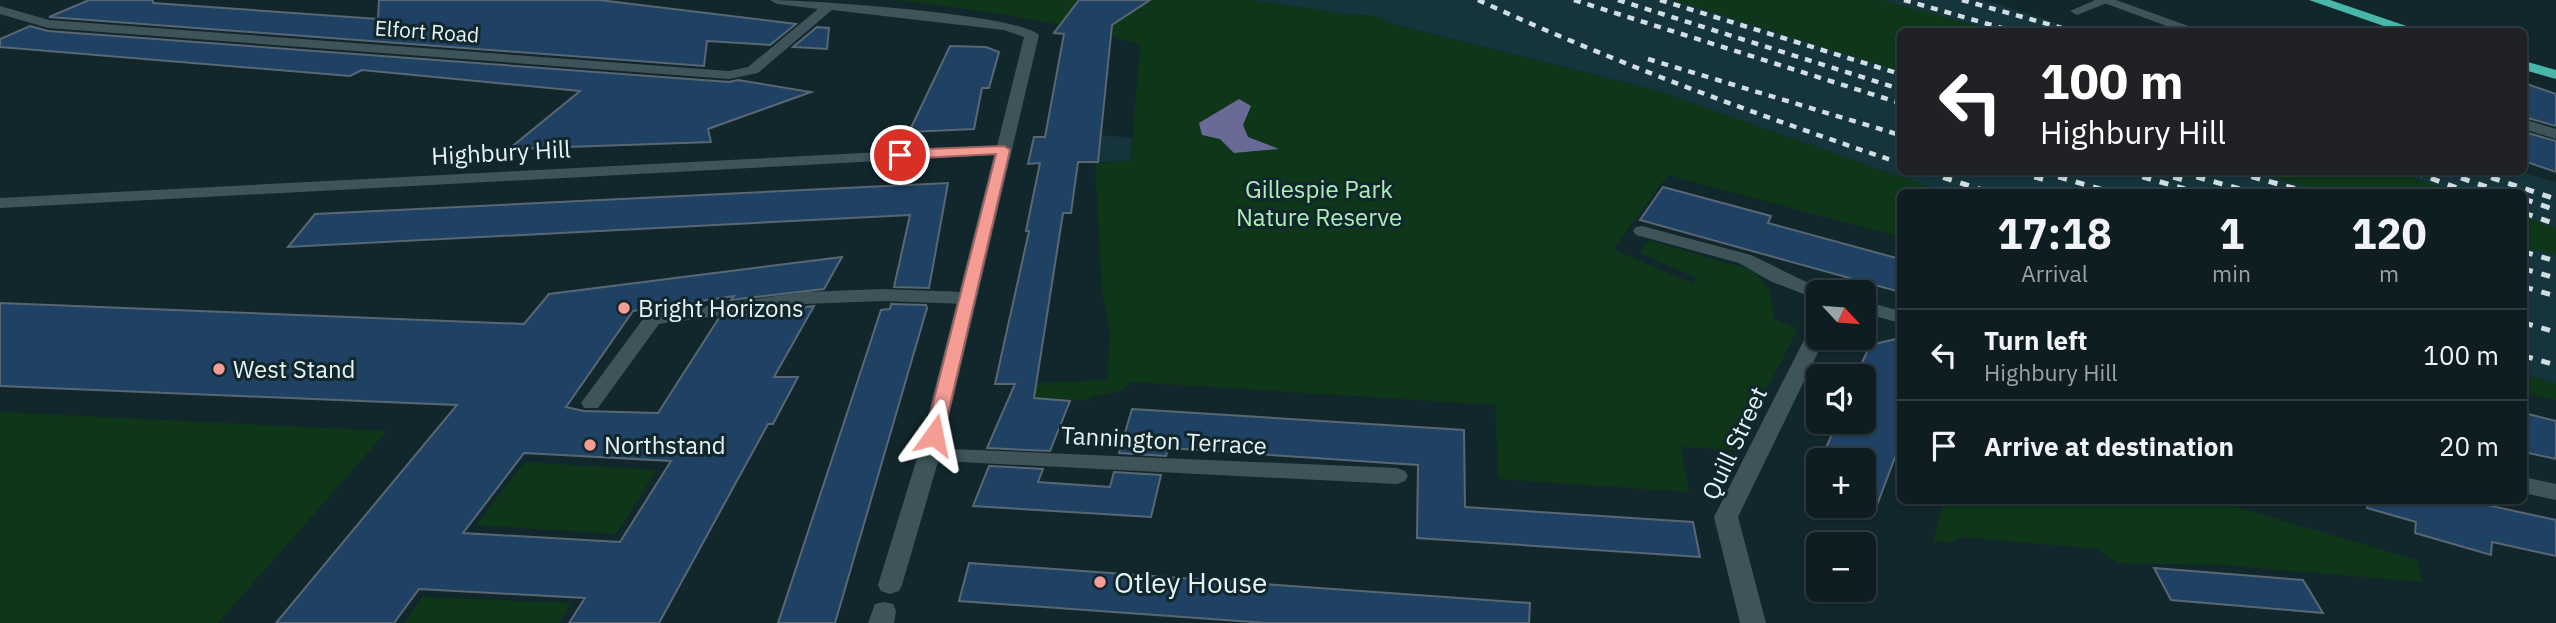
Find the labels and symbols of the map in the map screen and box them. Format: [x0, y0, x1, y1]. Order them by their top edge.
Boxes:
street label: Elfort Road [374, 13, 480, 49]
pin [870, 125, 930, 185]
street label: Highbury Hill [431, 132, 571, 172]
park label: Gillespie Park Nature Reserve [1236, 173, 1402, 233]
north arrow [1806, 280, 1876, 350]
place label: Bright Horizons [638, 292, 804, 324]
marker: Bright Horizons [616, 300, 632, 316]
place label: West Stand [233, 353, 356, 385]
marker: West Stand [211, 361, 227, 377]
street label: Quill Street [1694, 381, 1774, 505]
position arrow [897, 398, 971, 472]
street label: Tannington Terrace [1060, 419, 1268, 461]
place label: Northstand [604, 429, 726, 461]
marker: Northstand [582, 437, 598, 453]
place label: Otley House [1114, 564, 1267, 601]
marker: Otley House [1092, 574, 1108, 590]

